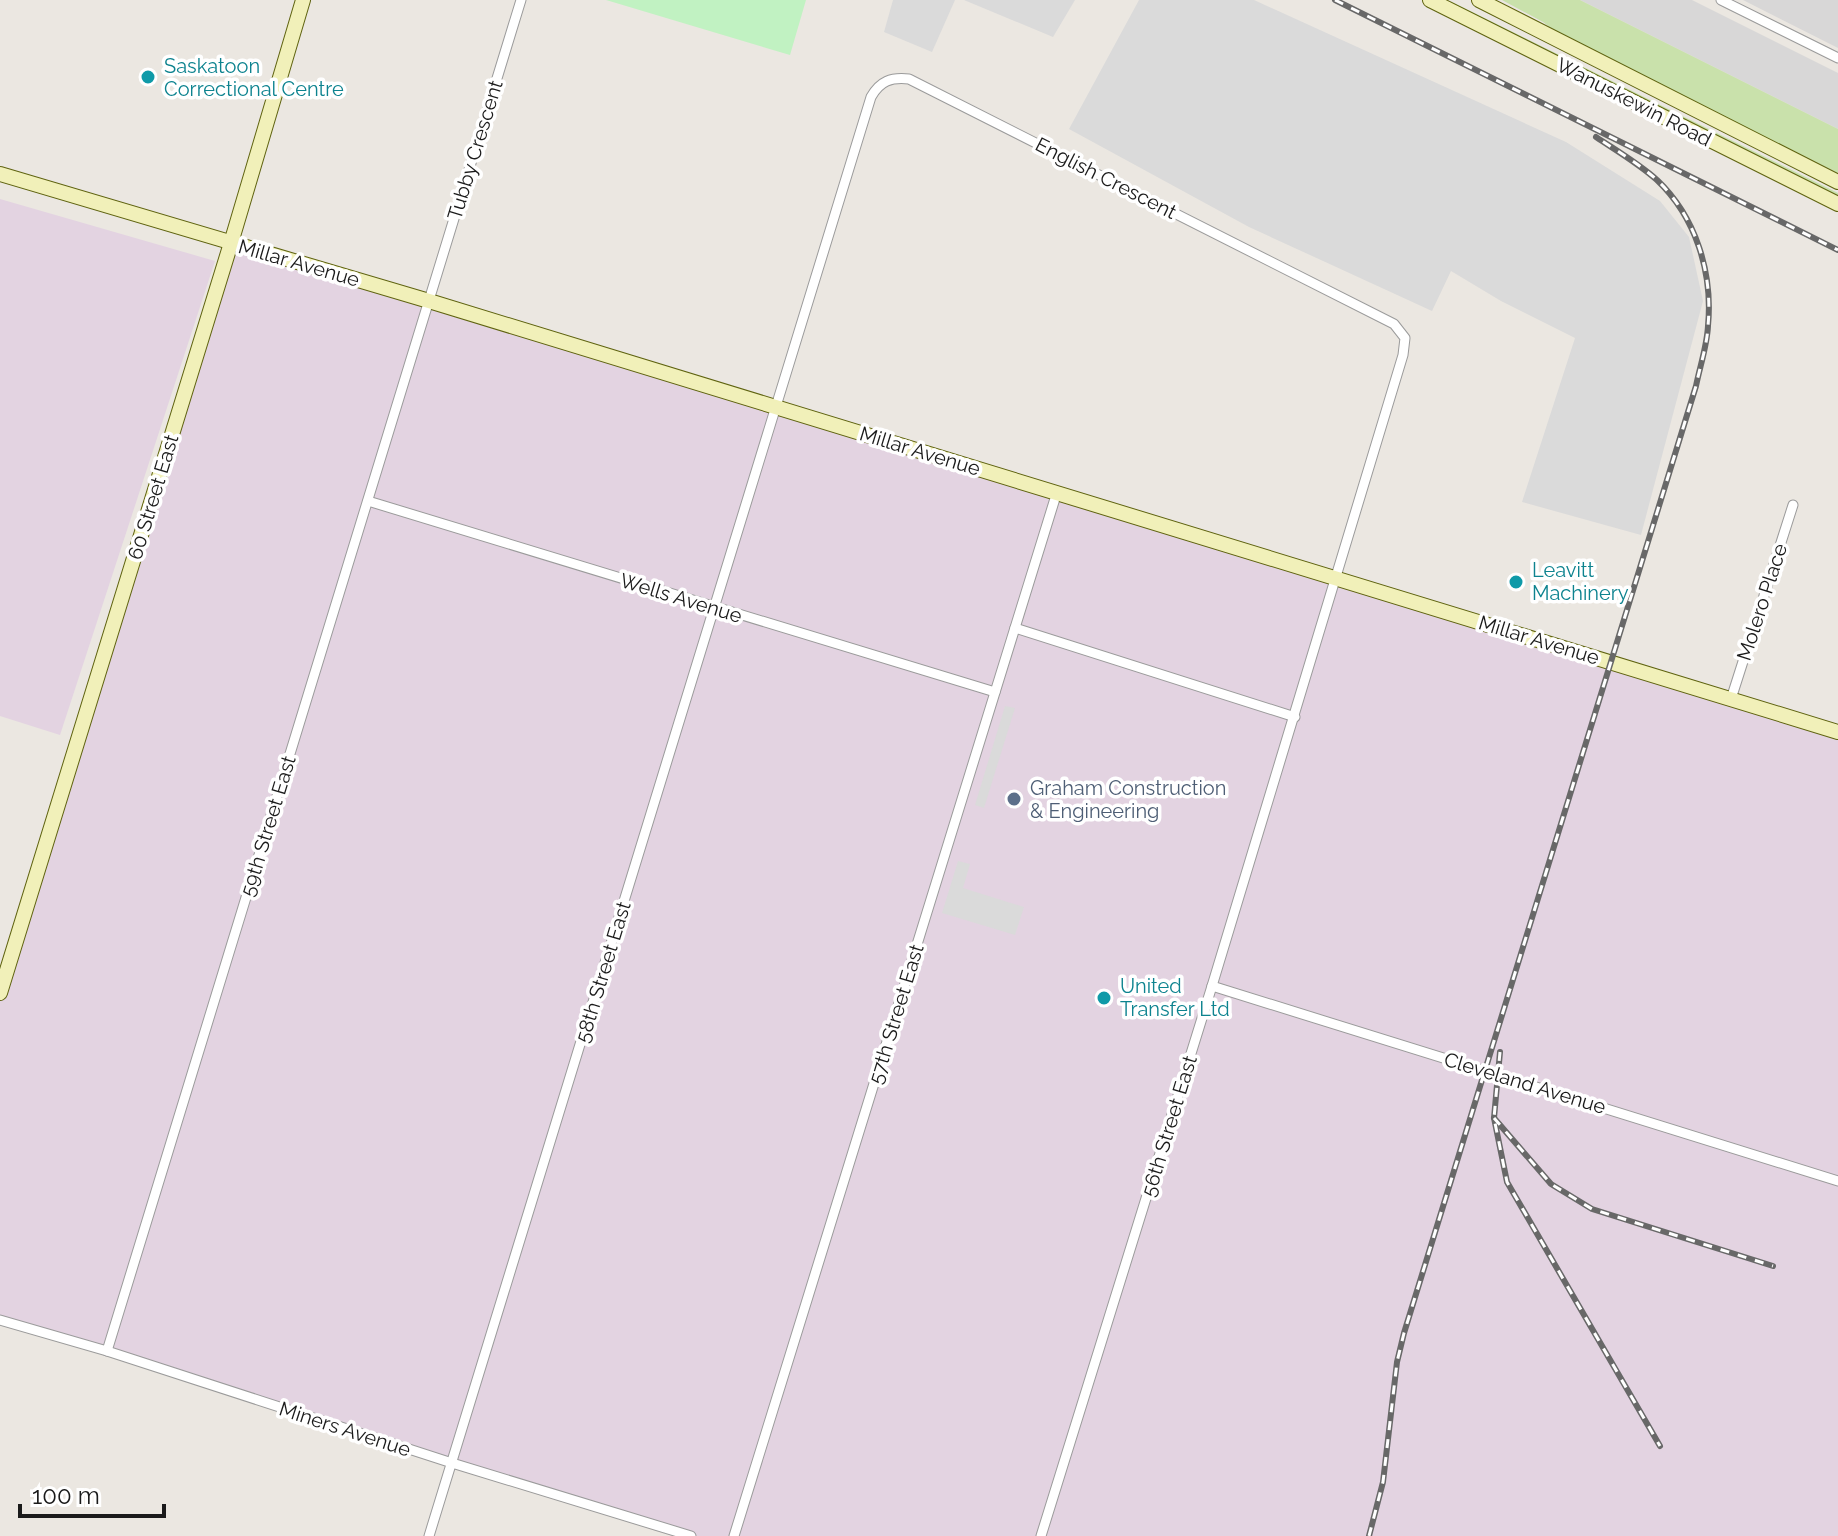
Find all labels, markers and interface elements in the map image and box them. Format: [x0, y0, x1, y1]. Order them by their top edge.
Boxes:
street label: Wanuskewin Road [1552, 53, 1716, 151]
place label: Saskatoon Correctional Centre [164, 54, 344, 101]
marker: Saskatoon Correctional Centre [139, 68, 157, 86]
street label: Tubby Crescent [442, 77, 508, 223]
street label: English Crescent [1031, 132, 1181, 224]
street label: Millar Avenue [236, 234, 363, 292]
street label: Millar Avenue [857, 421, 983, 481]
street label: 60 Street East [123, 431, 183, 562]
street label: Molero Place [1732, 540, 1792, 664]
place label: Leavitt Machinery [1532, 558, 1629, 605]
street label: Wells Avenue [617, 568, 745, 628]
marker: Leavitt Machinery [1507, 573, 1525, 591]
street label: Millar Avenue [1476, 610, 1602, 670]
street label: 59th Street East [235, 752, 301, 899]
place label: Graham Construction & Engineering [1030, 776, 1226, 823]
marker: Graham Construction & Engineering [1005, 790, 1023, 808]
street label: 58th Street East [570, 898, 636, 1045]
street label: 57th Street East [863, 941, 929, 1087]
place label: United Transfer Ltd [1120, 974, 1230, 1021]
marker: United Transfer Ltd [1095, 989, 1113, 1007]
street label: Cleveland Avenue [1441, 1047, 1609, 1119]
street label: 56th Street East [1136, 1052, 1202, 1199]
street label: Miners Avenue [276, 1396, 414, 1462]
scale bar [20, 1468, 164, 1518]
text: 100 m [32, 1481, 100, 1510]

